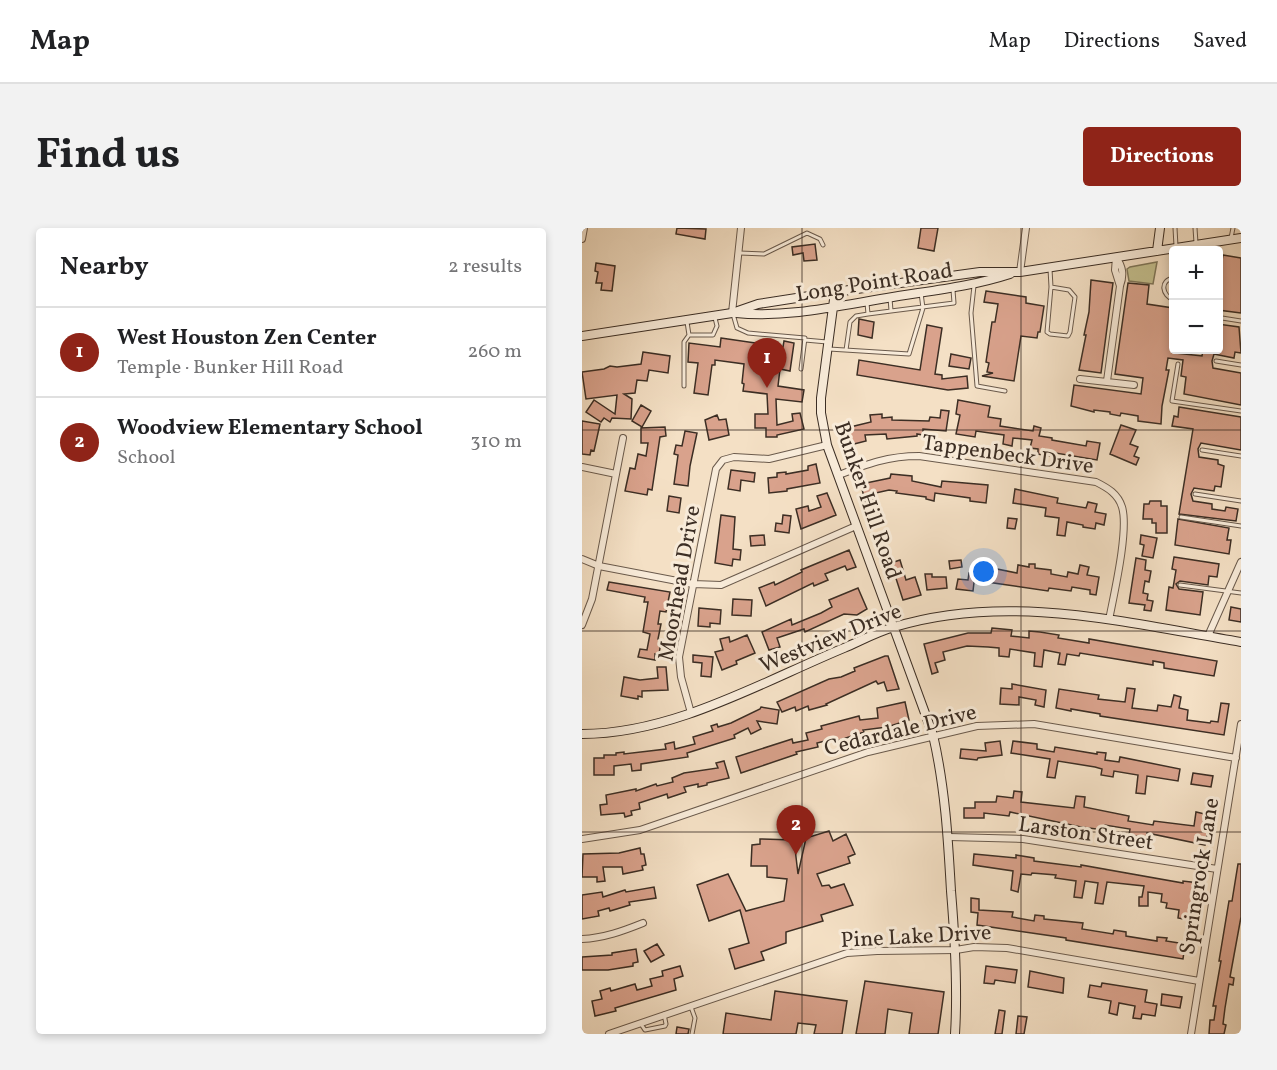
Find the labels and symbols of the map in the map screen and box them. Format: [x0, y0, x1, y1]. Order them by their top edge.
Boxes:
street label: Long Point Road [794, 256, 955, 311]
pin: 1 [748, 338, 786, 388]
street label: Bunker Hill Road [825, 418, 908, 584]
street label: Tappenbeck Drive [920, 428, 1096, 483]
street label: Moorhead Drive [652, 503, 709, 664]
your location [969, 557, 998, 586]
street label: Westview Drive [755, 597, 907, 682]
street label: Cedardale Drive [821, 698, 980, 765]
street label: Springrock Lane [1173, 796, 1228, 957]
pin: 2 [776, 806, 816, 855]
street label: Larston Street [1016, 810, 1156, 859]
street label: Pine Lake Drive [840, 918, 992, 957]

